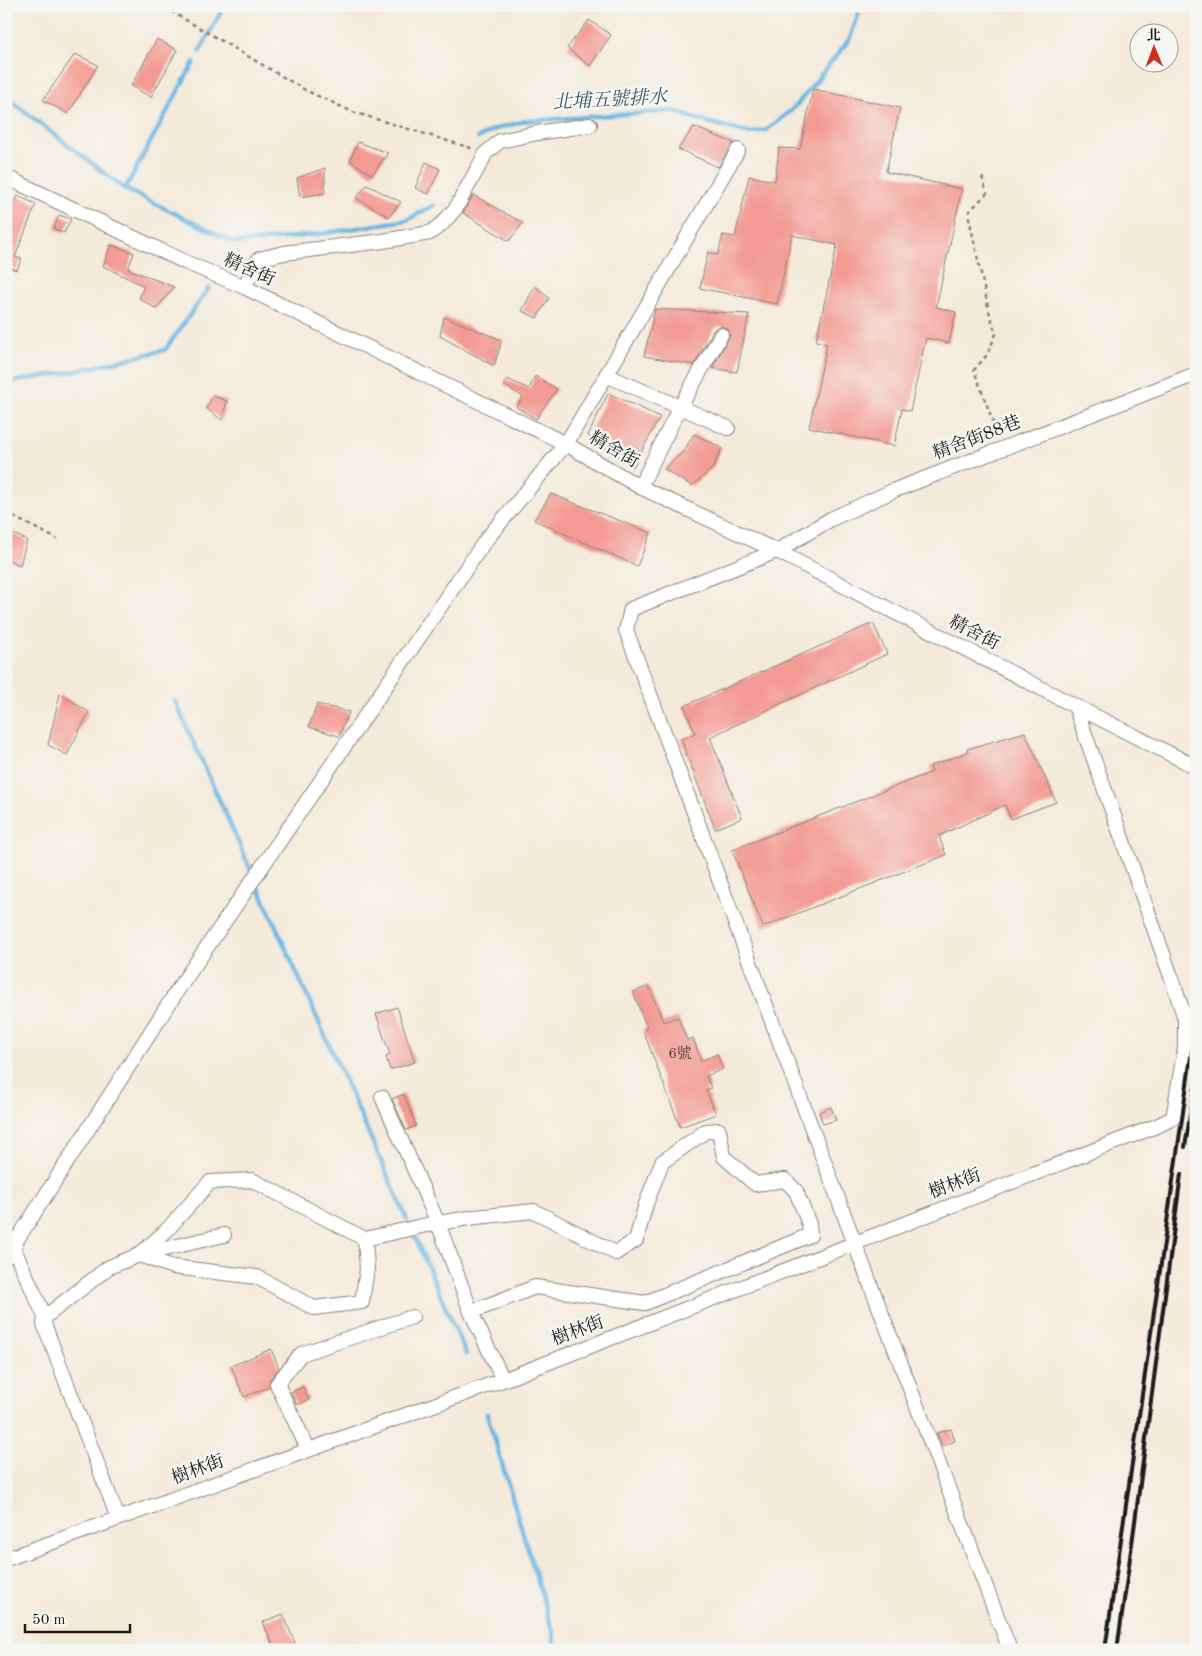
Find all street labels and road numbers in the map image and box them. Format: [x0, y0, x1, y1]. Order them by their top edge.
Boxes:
street label: 精舍街 [221, 249, 278, 289]
street label: 精舍街88巷 [930, 411, 1024, 463]
street label: 精舍街 [586, 427, 643, 471]
street label: 精舍街 [946, 611, 1003, 653]
street label: 樹林街 [926, 1164, 983, 1202]
street label: 樹林街 [549, 1311, 606, 1349]
street label: 樹林街 [169, 1450, 226, 1488]

